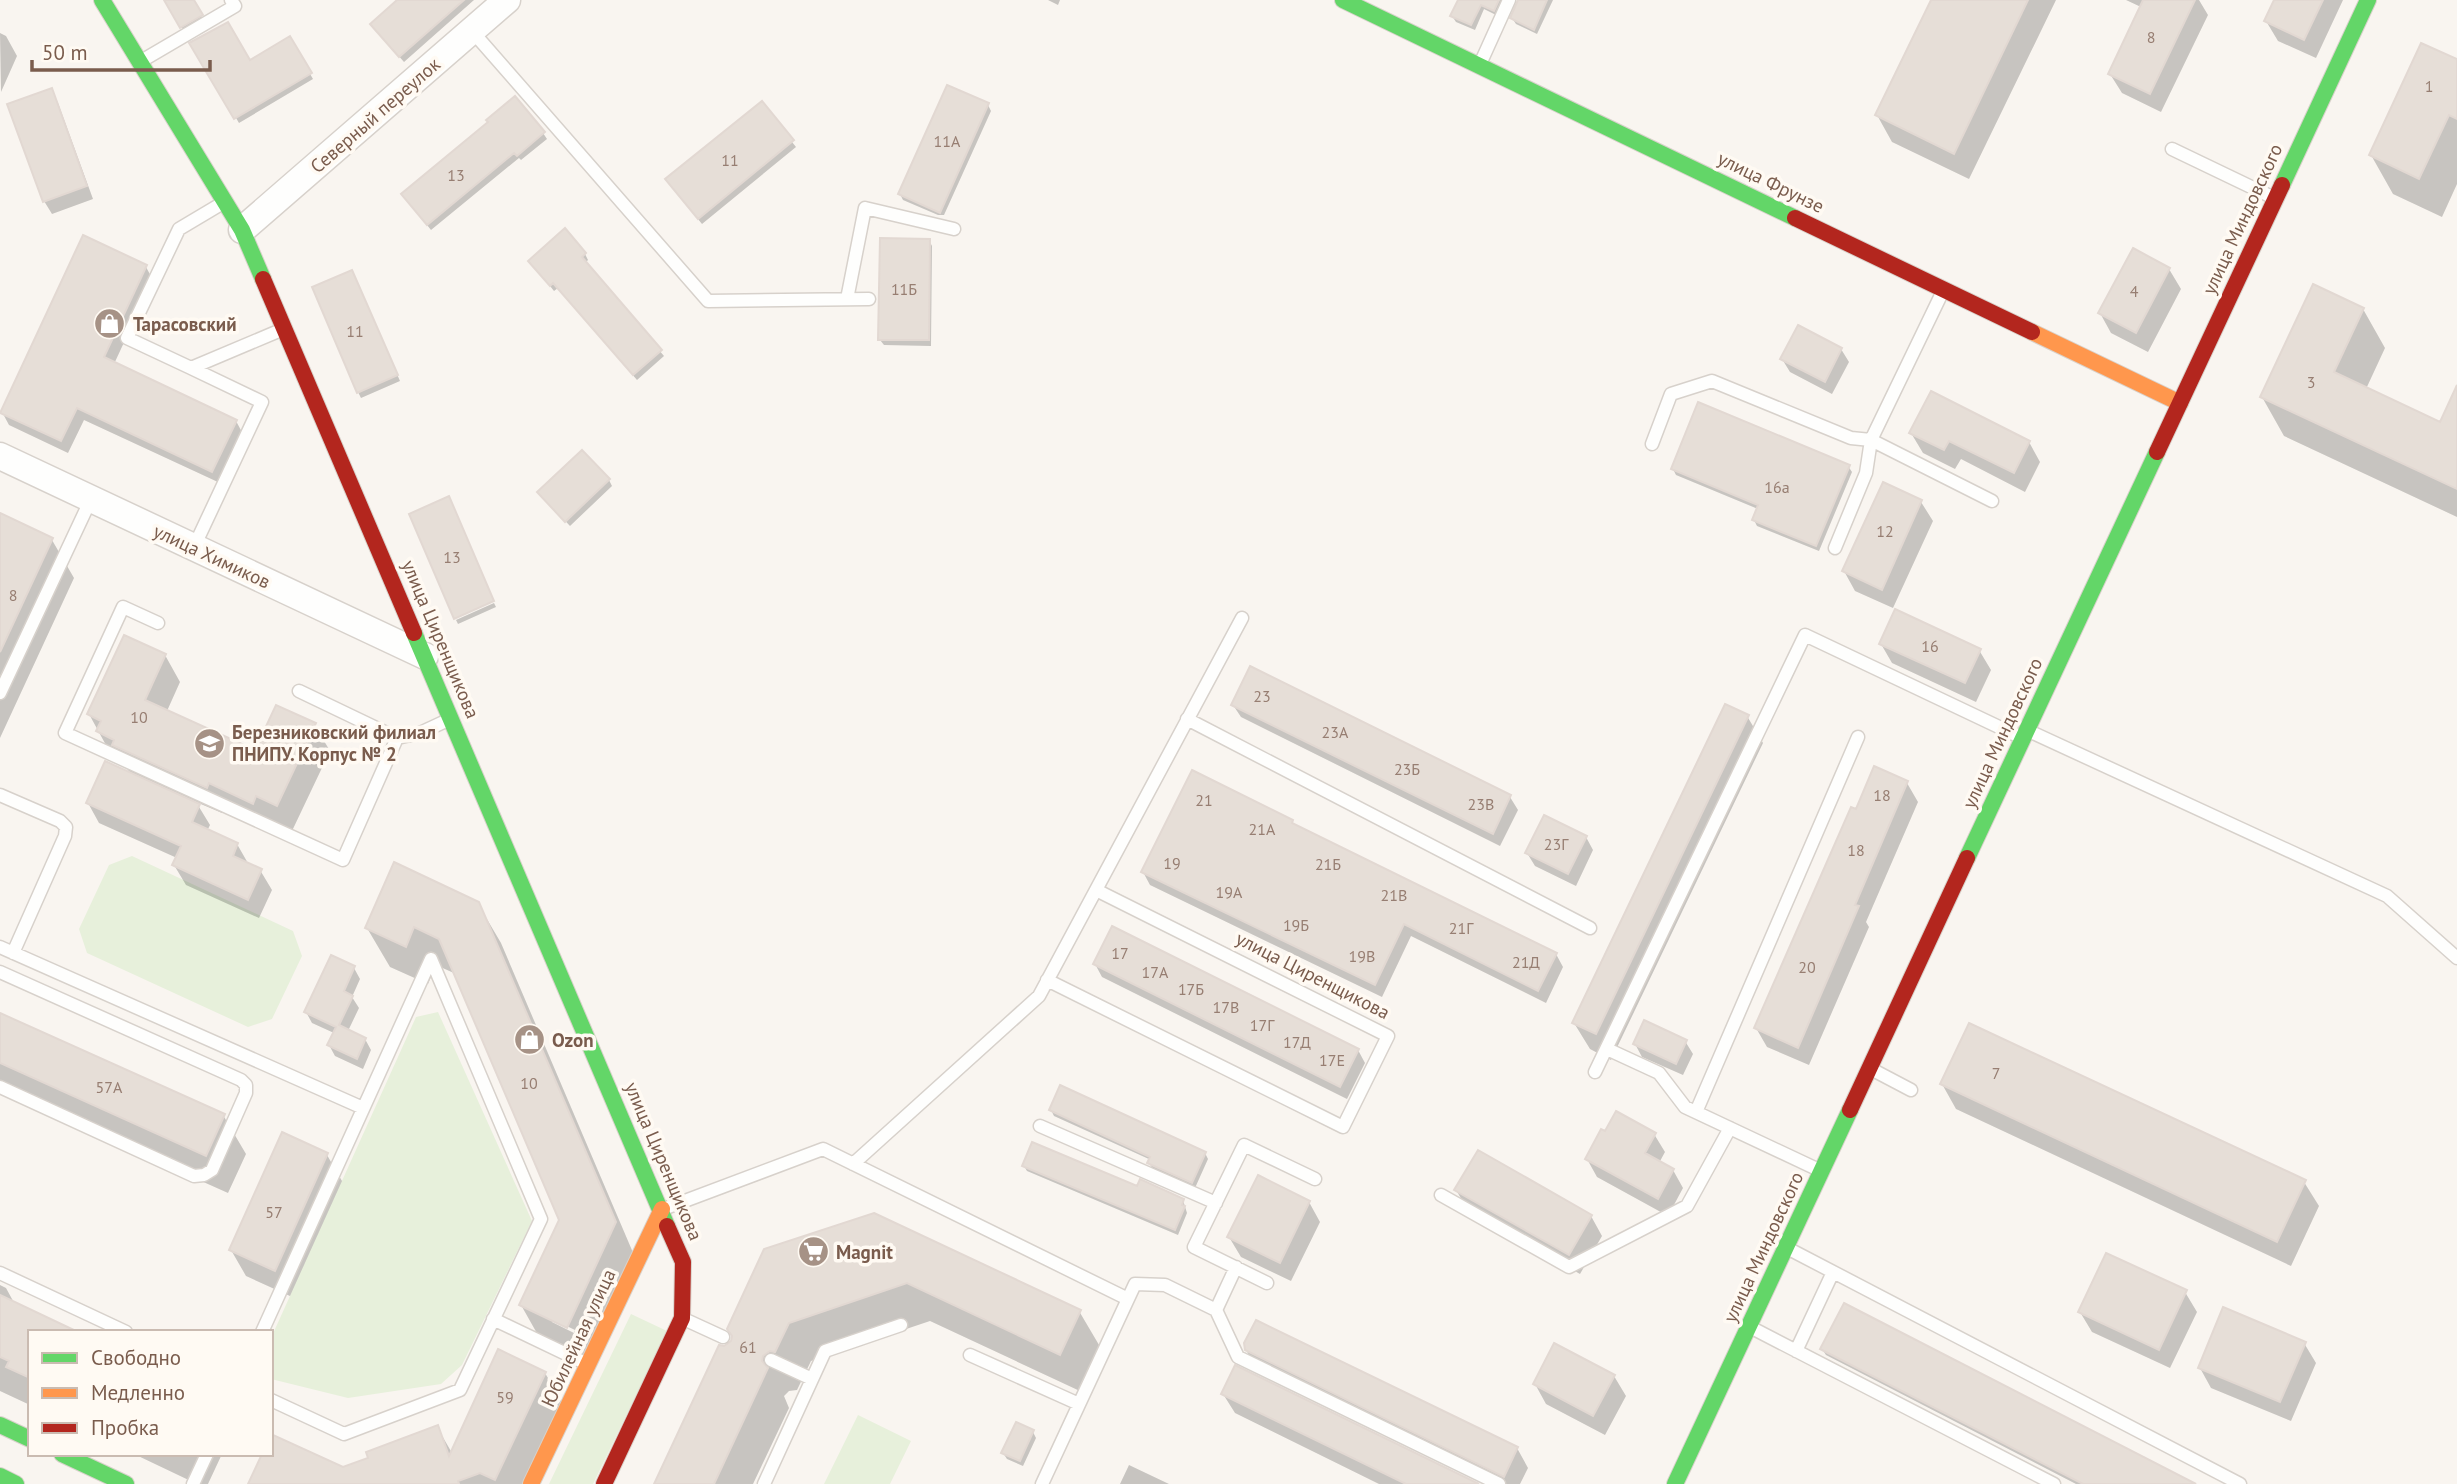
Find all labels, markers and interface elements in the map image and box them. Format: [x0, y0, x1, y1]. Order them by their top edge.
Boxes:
house number: 8 [2147, 27, 2155, 47]
scale bar [32, 28, 210, 72]
text: 50 m [42, 39, 88, 66]
street label: Северный переулок [305, 52, 445, 178]
house number: 1 [2425, 76, 2433, 96]
house number: 11А [934, 131, 961, 151]
street label: улица Миндовского [2197, 140, 2287, 298]
street label: улица Фрунзе [1714, 146, 1828, 218]
house number: 11 [721, 150, 739, 170]
house number: 13 [447, 165, 465, 185]
house number: 11Б [891, 279, 917, 299]
house number: 4 [2130, 281, 2139, 301]
shop icon: Тарасовский [93, 307, 127, 341]
place label: Тарасовский [133, 312, 237, 336]
house number: 11 [346, 321, 364, 341]
house number: 3 [2307, 372, 2315, 392]
house number: 16а [1764, 477, 1790, 497]
street label: улица Химиков [150, 518, 274, 594]
house number: 12 [1876, 521, 1894, 541]
house number: 13 [443, 547, 461, 567]
street label: улица Циренщикова [397, 556, 485, 722]
house number: 8 [9, 585, 17, 605]
house number: 16 [1921, 636, 1939, 656]
street label: улица Миндовского [1957, 654, 2047, 812]
house number: 23 [1253, 686, 1271, 706]
house number: 10 [130, 707, 148, 727]
place label: Березниковский филиал ПНИПУ. Корпус № 2 [232, 720, 436, 766]
house number: 23А [1322, 722, 1349, 742]
school or university icon: Березниковский филиал ПНИПУ. Корпус № 2 [192, 726, 226, 760]
house number: 23Б [1394, 759, 1420, 779]
house number: 18 [1873, 785, 1891, 805]
house number: 21 [1195, 790, 1213, 810]
house number: 23В [1468, 794, 1494, 814]
house number: 21А [1249, 819, 1276, 839]
house number: 23Г [1544, 834, 1569, 854]
house number: 18 [1847, 840, 1865, 860]
house number: 19 [1163, 853, 1181, 873]
house number: 21Б [1315, 854, 1341, 874]
house number: 19А [1216, 882, 1243, 902]
house number: 21В [1381, 885, 1407, 905]
house number: 19Б [1283, 915, 1309, 935]
house number: 21Г [1449, 918, 1474, 938]
street label: улица Циренщикова [1232, 926, 1394, 1024]
house number: 17 [1111, 943, 1129, 963]
house number: 19В [1349, 946, 1375, 966]
house number: 21Д [1512, 952, 1540, 972]
house number: 20 [1798, 957, 1816, 977]
house number: 17А [1142, 962, 1169, 982]
house number: 17Б [1178, 979, 1204, 999]
house number: 17В [1213, 997, 1239, 1017]
house number: 17Г [1250, 1015, 1275, 1035]
shop icon: Ozon [512, 1023, 546, 1057]
place label: Ozon [552, 1028, 594, 1052]
house number: 17Д [1283, 1032, 1311, 1052]
house number: 17Е [1319, 1050, 1345, 1070]
house number: 7 [1992, 1063, 2000, 1083]
house number: 10 [520, 1073, 538, 1093]
house number: 57А [96, 1077, 123, 1097]
street label: улица Циренщикова [620, 1078, 708, 1244]
street label: улица Миндовского [1718, 1168, 1808, 1326]
house number: 57 [265, 1202, 283, 1222]
supermarket icon: Magnit [796, 1235, 830, 1269]
place label: Magnit [836, 1240, 893, 1264]
street label: Юбилейная улица [536, 1265, 620, 1411]
legend [28, 1330, 273, 1456]
house number: 61 [739, 1337, 757, 1357]
text: Свободно [91, 1344, 181, 1371]
text: Медленно [91, 1379, 185, 1406]
house number: 59 [496, 1387, 514, 1407]
text: Пробка [91, 1414, 159, 1441]

